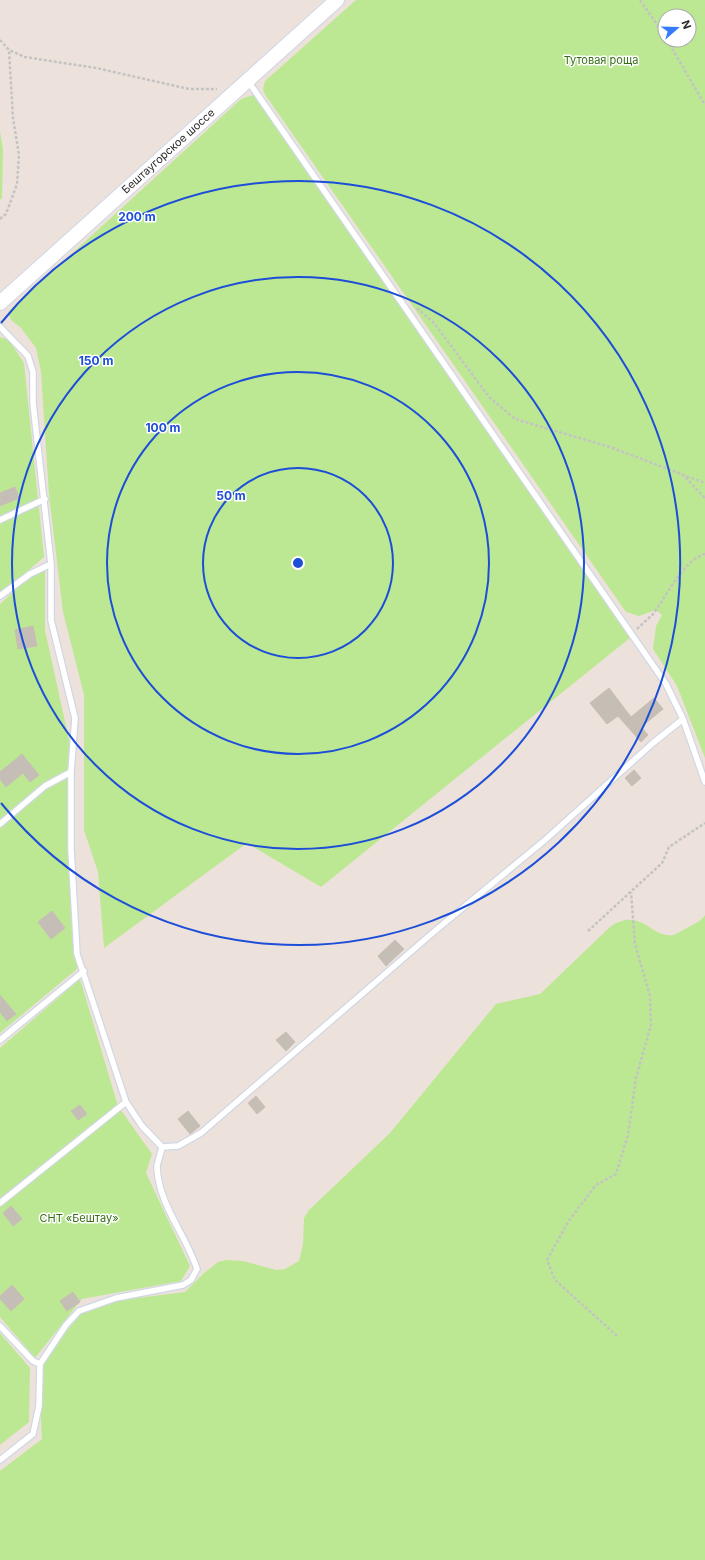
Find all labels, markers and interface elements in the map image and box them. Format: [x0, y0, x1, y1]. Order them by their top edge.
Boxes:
north arrow [657, 8, 697, 48]
text: N [678, 18, 694, 31]
park label: Тутовая роща [564, 53, 638, 67]
street label: Бештаугорское шоссе [119, 105, 217, 197]
text: 200 m [118, 209, 156, 224]
text: 150 m [79, 353, 113, 368]
text: 100 m [145, 420, 181, 435]
text: 50 m [216, 488, 246, 503]
centre of rings [291, 556, 305, 570]
park label: СНТ «Бештау» [39, 1211, 119, 1225]

